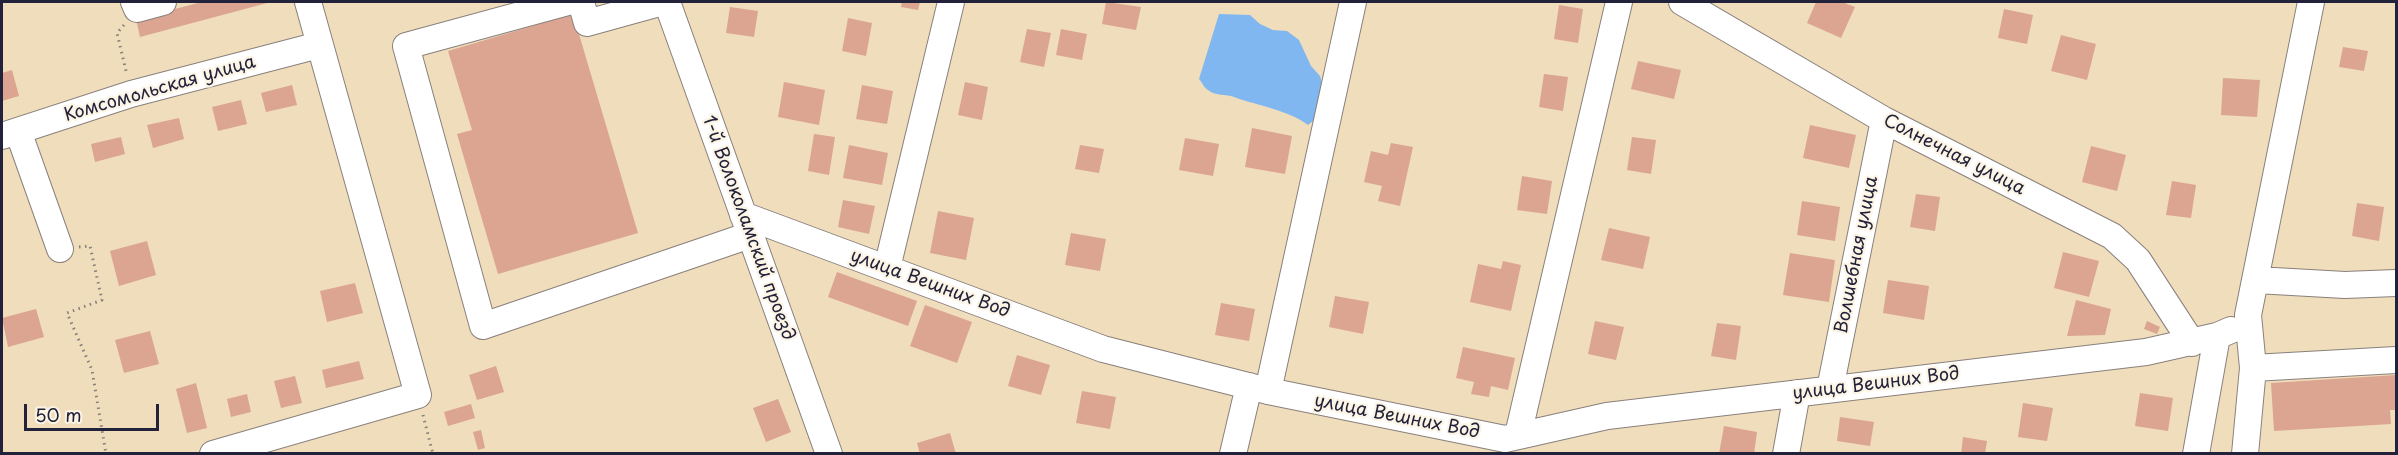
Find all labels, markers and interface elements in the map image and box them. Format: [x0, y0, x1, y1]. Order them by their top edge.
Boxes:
street label: Комсомольская улица [62, 51, 258, 127]
street label: Солнечная улица [1880, 110, 2028, 200]
street label: 1-й Волоколамский проезд [697, 113, 799, 343]
street label: Волшебная улица [1831, 174, 1883, 336]
street label: улица Вешних Вод [847, 245, 1013, 323]
street label: улица Вешних Вод [1791, 363, 1961, 405]
street label: улица Вешних Вод [1312, 390, 1482, 444]
scale bar [27, 392, 162, 430]
text: 50 m [35, 401, 82, 428]

